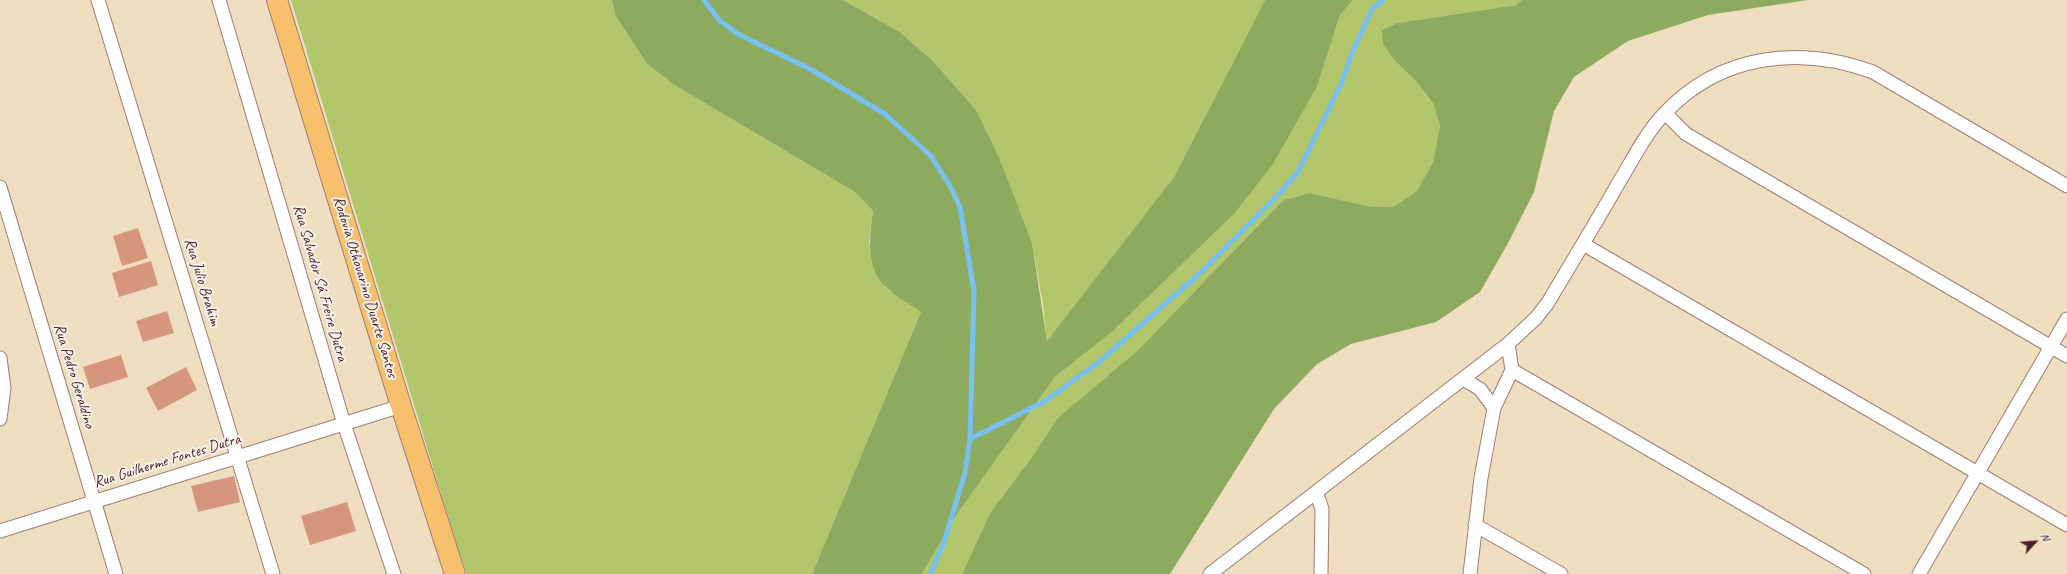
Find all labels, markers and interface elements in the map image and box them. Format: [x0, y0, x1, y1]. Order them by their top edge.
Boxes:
street label: Rodovia Othovarino Duarte Santos [328, 194, 402, 380]
street label: Rua Salvador Sá Freire Dutra [288, 202, 352, 364]
street label: Rua Julio Brahim [180, 236, 224, 328]
street label: Rua Pedro Geraldino [49, 321, 99, 431]
street label: Rua Guilherme Fontes Dutra [91, 430, 243, 492]
north arrow [2015, 522, 2055, 562]
text: N [2038, 531, 2054, 543]

